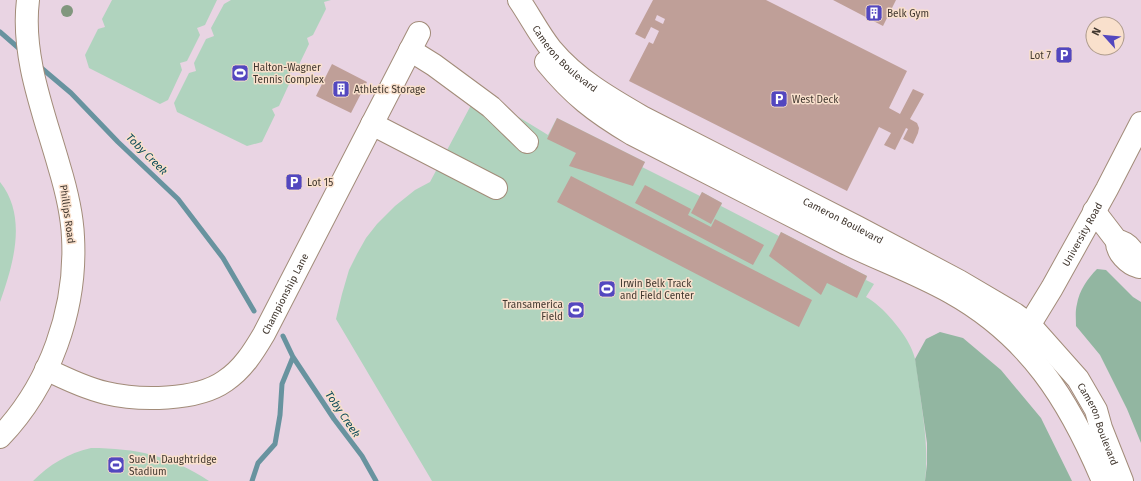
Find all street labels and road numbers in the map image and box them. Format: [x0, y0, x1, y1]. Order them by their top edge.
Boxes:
street label: Cameron Boulevard [529, 23, 599, 95]
street label: Phillips Road [57, 184, 77, 244]
street label: Cameron Boulevard [801, 195, 885, 247]
street label: University Road [1060, 201, 1105, 269]
street label: Championship Lane [260, 252, 311, 337]
street label: Cameron Boulevard [1074, 381, 1120, 467]

